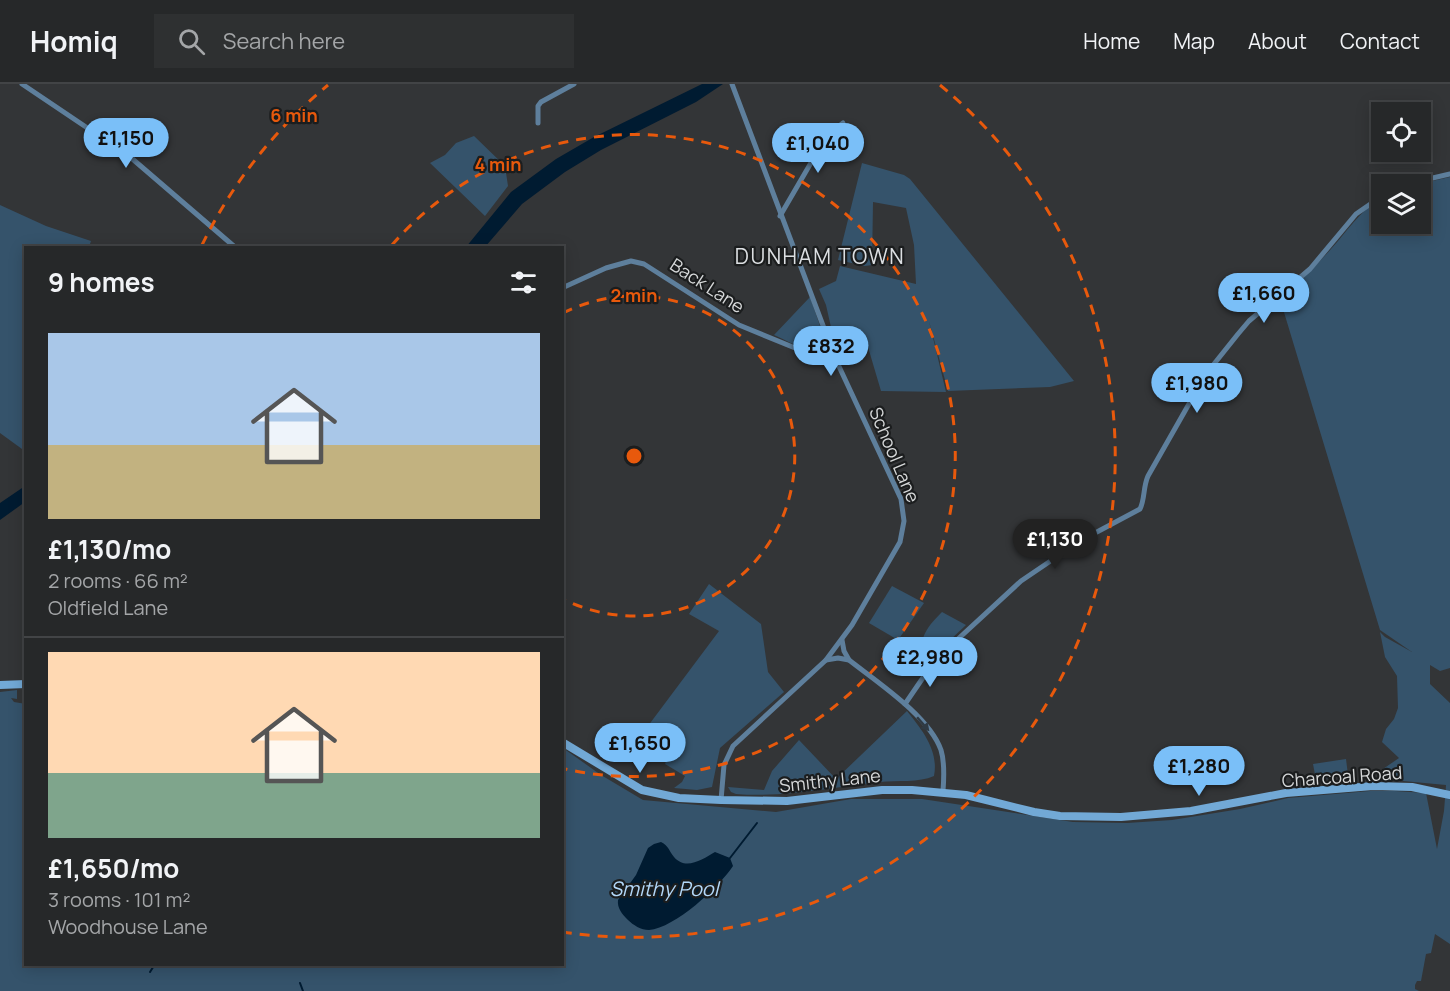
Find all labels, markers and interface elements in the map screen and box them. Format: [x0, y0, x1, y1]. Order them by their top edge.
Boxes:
search box [154, 14, 574, 68]
text: Homiq [30, 22, 118, 60]
icon: search [175, 25, 208, 58]
text: Search here [223, 26, 345, 56]
text: Home [1083, 27, 1140, 55]
text: Map [1173, 27, 1215, 55]
text: About [1248, 27, 1307, 55]
text: Contact [1340, 27, 1420, 55]
map controls [1371, 102, 1431, 234]
button: locate [1371, 102, 1431, 162]
text: 6 min [270, 103, 318, 127]
pin: £1,150 [77, 118, 175, 169]
pin: £1,040 [769, 123, 867, 174]
text: £1,150 [98, 124, 154, 151]
text: £1,040 [786, 129, 850, 156]
text: 4 min [474, 152, 522, 176]
button: layers [1371, 174, 1431, 234]
district label: DUNHAM TOWN [735, 242, 905, 270]
street label: Back Lane [666, 252, 749, 318]
text: 9 homes [48, 264, 155, 300]
icon: filters [507, 266, 540, 299]
pin: £1,660 [1215, 273, 1313, 324]
text: £1,660 [1232, 279, 1296, 306]
text: 2 min [611, 283, 657, 307]
pin: £832 [795, 326, 867, 377]
text: £832 [807, 332, 855, 359]
pin: £1,980 [1148, 363, 1246, 414]
text: £1,980 [1165, 369, 1229, 396]
icon: home [240, 372, 348, 480]
street label: School Lane [864, 403, 926, 506]
centre of rings [624, 446, 644, 466]
pin: £1,130 [1006, 519, 1104, 570]
text: £1,130 [1027, 525, 1083, 552]
text: £1,130/mo [48, 531, 171, 567]
text: 2 rooms · 66 m² [48, 567, 188, 594]
text: Oldfield Lane [48, 594, 168, 621]
pin: £2,980 [881, 637, 979, 688]
text: £2,980 [896, 643, 964, 670]
icon: home [240, 691, 348, 799]
one-way arrow [916, 716, 929, 731]
pin: £1,650 [591, 723, 689, 774]
text: £1,650 [609, 729, 671, 756]
pin: £1,280 [1150, 746, 1248, 797]
text: £1,280 [1168, 752, 1230, 779]
street label: Charcoal Road [1281, 760, 1403, 792]
street label: Smithy Lane [778, 763, 882, 797]
text: £1,650/mo [48, 850, 179, 886]
water label: Smithy Pool [610, 875, 721, 902]
text: 3 rooms · 101 m² [48, 886, 190, 913]
text: Woodhouse Lane [48, 913, 208, 940]

